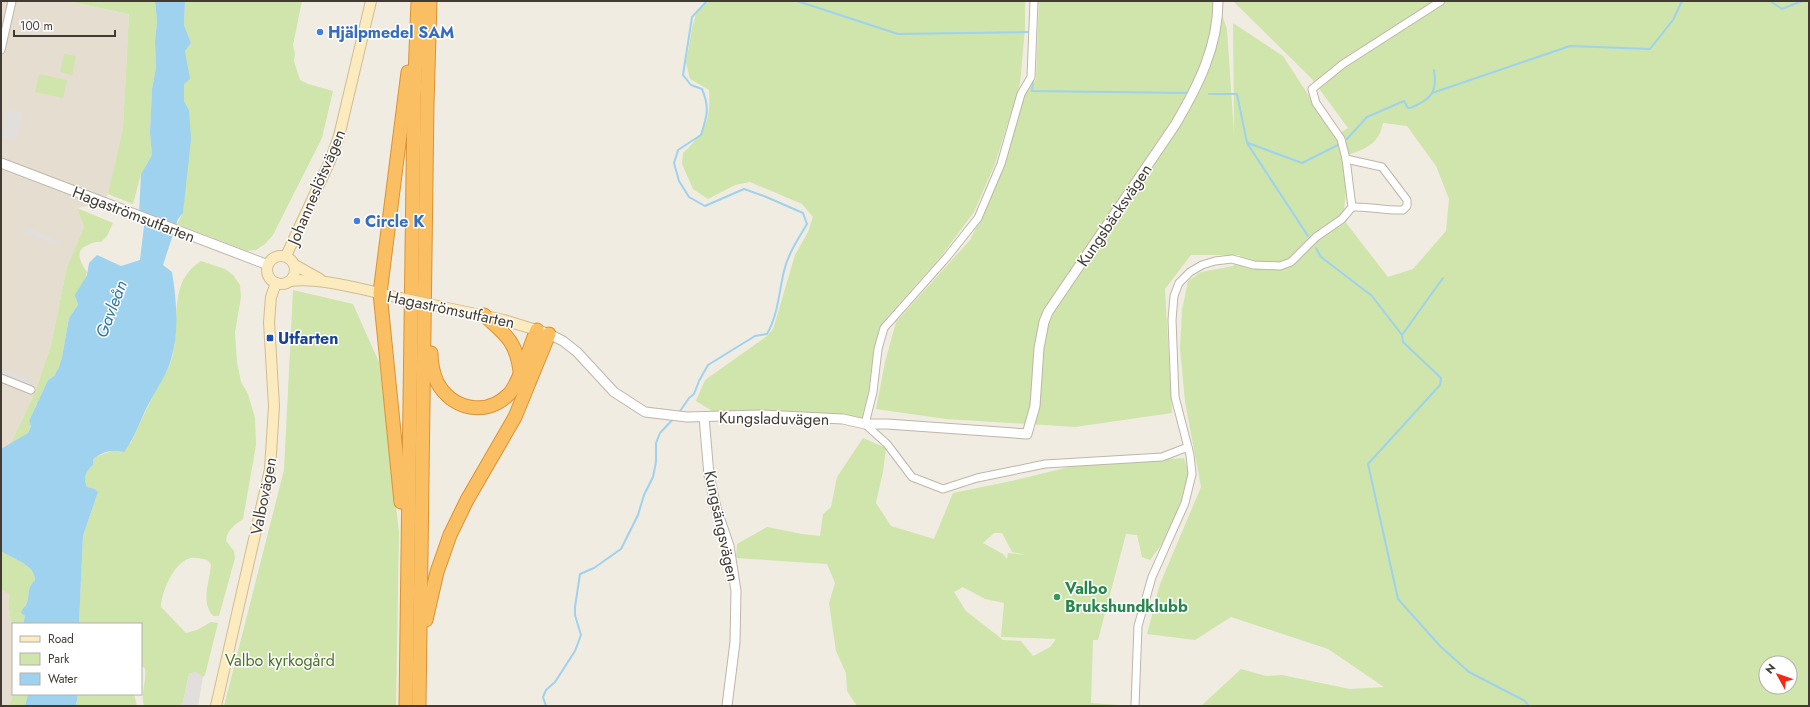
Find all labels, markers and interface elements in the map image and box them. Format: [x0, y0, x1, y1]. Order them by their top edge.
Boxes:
scale bar [14, 12, 115, 38]
text: 100 m [20, 17, 53, 35]
place label: Hjälpmedel SAM [328, 21, 454, 44]
marker: Hjälpmedel SAM [315, 27, 325, 37]
street label: Johanneslötsvägen [281, 126, 351, 250]
street label: Kungsbäcksvägen [1071, 159, 1157, 271]
street label: Hagaströmsutfarten [69, 181, 198, 248]
place label: Circle K [365, 210, 425, 233]
marker: Circle K [352, 216, 362, 226]
water label: Gavleån [89, 277, 133, 341]
street label: Hagaströmsutfarten [385, 285, 517, 334]
place label: Utfarten [278, 327, 338, 350]
marker: Utfarten [265, 333, 275, 343]
street label: Kungsladuvägen [719, 406, 829, 431]
street label: Valbovägen [245, 455, 282, 537]
street label: Kungsängsvägen [699, 468, 745, 584]
place label: Valbo Brukshundklubb [1064, 577, 1188, 618]
marker: Valbo Brukshundklubb [1052, 592, 1062, 602]
legend [12, 623, 142, 695]
text: Road [48, 630, 74, 648]
park label: Valbo kyrkogård [225, 649, 335, 672]
text: Park [48, 650, 70, 668]
north arrow [1758, 655, 1798, 695]
text: N [1761, 660, 1779, 677]
text: Water [48, 670, 79, 688]

